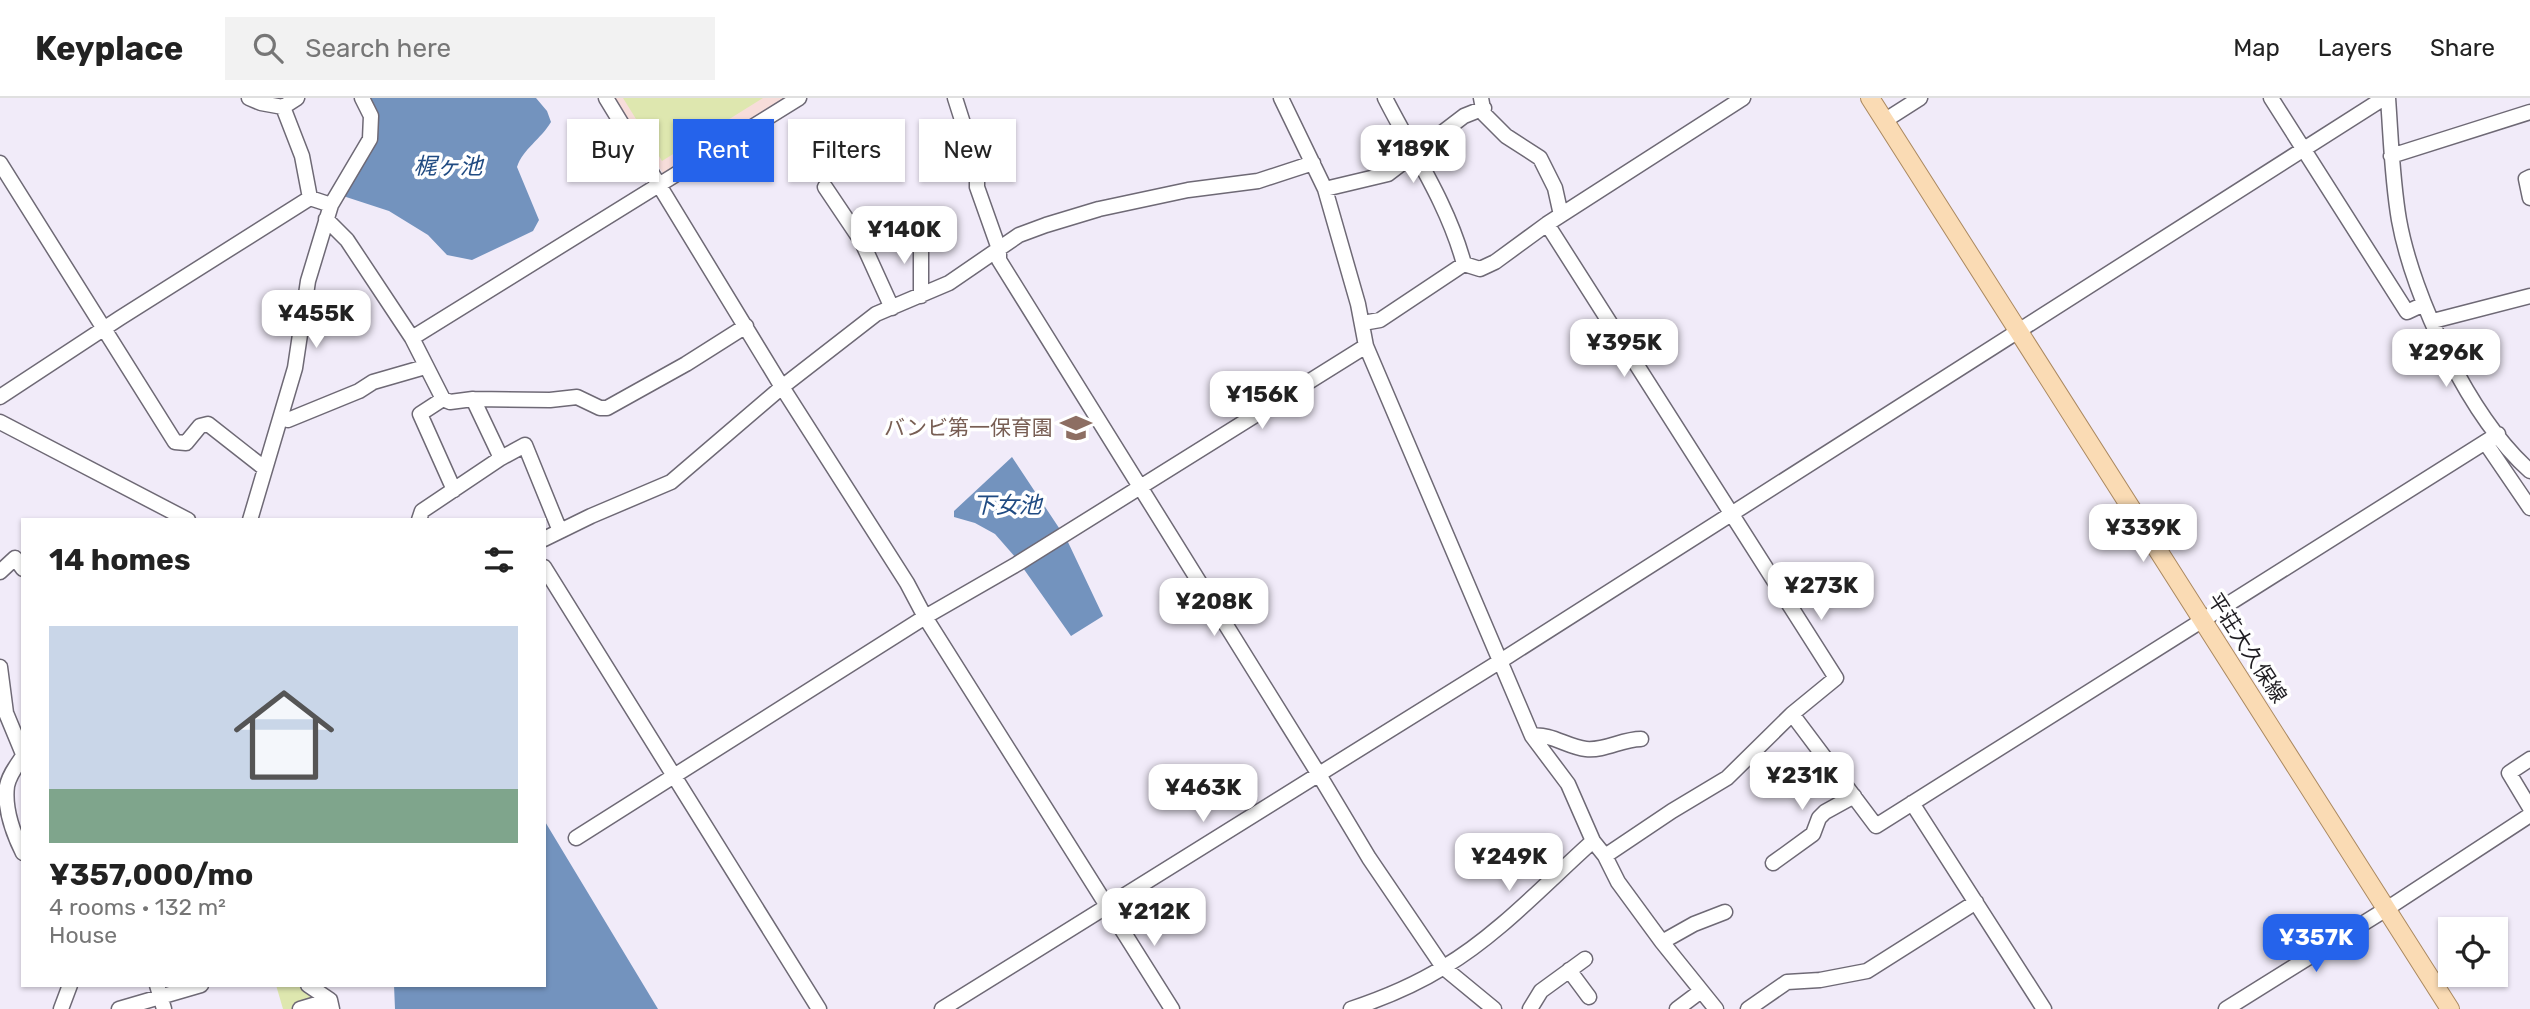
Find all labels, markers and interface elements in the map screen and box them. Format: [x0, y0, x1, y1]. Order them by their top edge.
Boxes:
search box [225, 17, 715, 80]
text: Keyplace [35, 29, 183, 68]
icon: search [249, 29, 287, 67]
text: Search here [305, 33, 451, 64]
text: Map [2233, 34, 2280, 62]
text: Layers [2318, 34, 2392, 62]
text: Share [2430, 34, 2495, 62]
chip: Buy [567, 119, 659, 182]
chip: Rent [673, 119, 774, 182]
chip: Filters [788, 119, 905, 182]
chip: New [919, 119, 1016, 182]
pin: ¥189K [1364, 126, 1462, 185]
text: ¥189K [1377, 134, 1449, 162]
water label: 梶ヶ池 [414, 152, 485, 180]
pin: ¥140K [855, 206, 953, 266]
text: ¥140K [867, 215, 941, 243]
pin: ¥455K [267, 290, 365, 350]
text: ¥455K [278, 299, 354, 327]
pin: ¥395K [1575, 320, 1673, 379]
text: ¥395K [1586, 328, 1662, 356]
pin: ¥296K [2397, 330, 2495, 389]
text: ¥296K [2408, 338, 2484, 366]
pin: ¥156K [1213, 372, 1311, 431]
text: ¥156K [1226, 380, 1298, 408]
school or university icon: バンビ第一保育園 [1059, 411, 1093, 445]
place label: バンビ第一保育園 [884, 415, 1053, 440]
water label: 下女池 [973, 491, 1044, 519]
pin: ¥339K [2094, 504, 2192, 564]
text: ¥339K [2105, 513, 2181, 541]
icon: filters [480, 541, 518, 579]
text: 14 homes [49, 542, 191, 578]
pin: ¥273K [1772, 562, 1870, 622]
text: ¥273K [1784, 571, 1858, 599]
pin: ¥208K [1165, 578, 1263, 638]
text: ¥208K [1175, 587, 1253, 615]
street label: 平荘大久保線 [2203, 588, 2292, 707]
icon: home [221, 672, 347, 798]
pin: ¥231K [1753, 752, 1851, 812]
text: ¥231K [1766, 761, 1838, 789]
pin: ¥463K [1154, 764, 1252, 824]
text: ¥463K [1165, 773, 1241, 801]
pin: ¥249K [1460, 834, 1558, 893]
text: ¥249K [1471, 842, 1547, 870]
text: ¥357,000/mo [49, 857, 253, 893]
pin: ¥212K [1105, 888, 1203, 948]
text: 4 rooms · 132 m² [49, 893, 226, 921]
text: ¥212K [1118, 897, 1190, 925]
pin: ¥357K [2267, 914, 2365, 974]
map controls [2438, 917, 2508, 987]
button: locate [2438, 917, 2508, 987]
text: House [49, 921, 117, 949]
text: ¥357K [2279, 923, 2353, 951]

